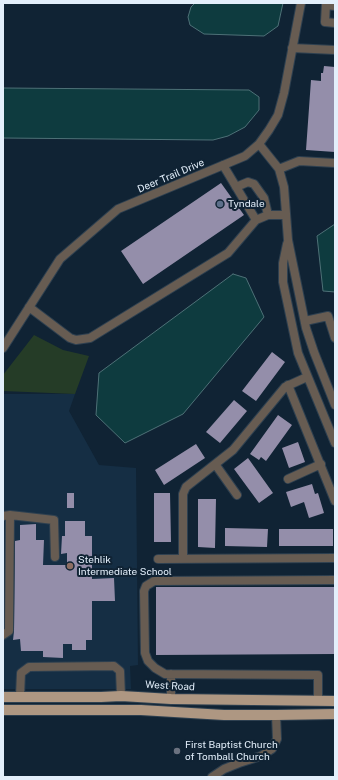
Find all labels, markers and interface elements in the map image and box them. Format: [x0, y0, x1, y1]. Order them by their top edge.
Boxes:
street label: Deer Trail Drive [136, 157, 206, 195]
place label: Tyndale [228, 198, 265, 210]
marker: Tyndale [215, 199, 225, 209]
place label: Stehlik Intermediate School [78, 554, 172, 578]
marker: Stehlik Intermediate School [65, 561, 75, 571]
street label: West Road [145, 679, 195, 693]
place label: First Baptist Church of Tomball Church [185, 739, 278, 762]
marker: First Baptist Church of Tomball Church [172, 746, 182, 756]

